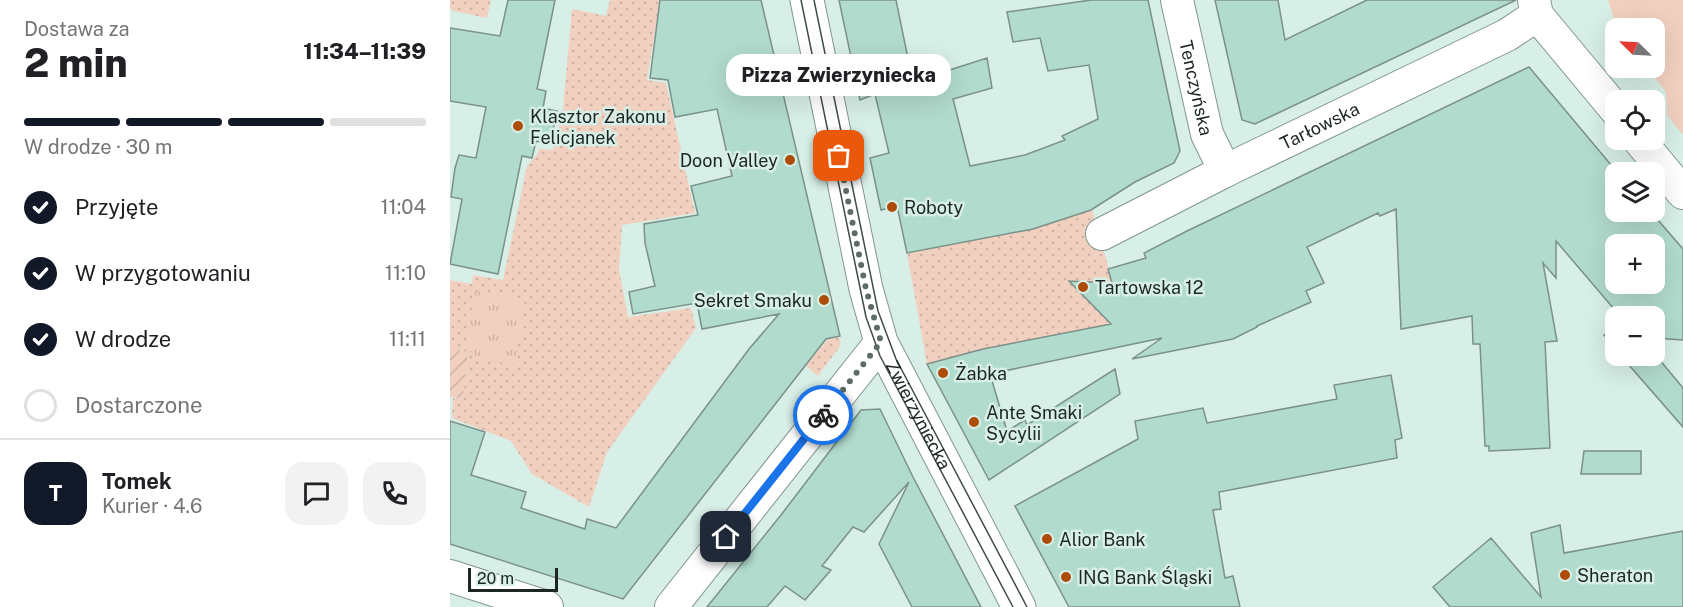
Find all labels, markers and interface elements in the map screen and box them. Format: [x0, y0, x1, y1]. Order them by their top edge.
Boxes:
text: Dostawa za [24, 17, 130, 41]
north arrow [1605, 18, 1665, 78]
map controls [1605, 18, 1665, 366]
text: 11:34–11:39 [303, 38, 426, 64]
street label: Tenczyńska [1176, 38, 1218, 137]
text: 2 min [24, 40, 128, 86]
callout: Pizza Zwierzyniecka [726, 54, 952, 96]
text: Pizza Zwierzyniecka [741, 63, 936, 87]
button: locate [1605, 90, 1665, 150]
street label: Tarłowska [1276, 97, 1362, 153]
place label: Klasztor Zakonu Felicjanek [530, 106, 666, 148]
marker: Klasztor Zakonu Felicjanek [511, 119, 525, 133]
pin [813, 130, 864, 181]
text: W drodze · 30 m [24, 135, 172, 159]
icon: bag [822, 139, 855, 172]
place label: Doon Valley [680, 150, 778, 171]
marker: Doon Valley [783, 153, 797, 167]
button: layers [1605, 162, 1665, 222]
icon: check [24, 191, 57, 224]
text: Przyjęte [75, 194, 158, 220]
text: 11:04 [380, 195, 426, 219]
place label: Roboty [904, 197, 964, 218]
marker: Roboty [885, 200, 899, 214]
button: + [1605, 234, 1665, 294]
icon: check [24, 257, 57, 290]
text: W przygotowaniu [75, 260, 251, 286]
text: 11:10 [385, 261, 426, 285]
place label: Tartowska 12 [1095, 277, 1203, 298]
marker: Tartowska 12 [1076, 280, 1090, 294]
place label: Sekret Smaku [694, 290, 812, 311]
marker: Sekret Smaku [817, 293, 831, 307]
button: − [1605, 306, 1665, 366]
icon: check [24, 323, 57, 356]
text: W drodze [75, 326, 171, 352]
text: 11:11 [389, 327, 426, 351]
street label: Zwierzyniecka [882, 357, 956, 473]
place label: Żabka [955, 362, 1007, 384]
marker: Żabka [936, 366, 950, 380]
courier [793, 385, 853, 445]
text: Dostarczone [75, 392, 202, 418]
icon: bike [807, 399, 840, 432]
place label: Ante Smaki Sycylii [986, 402, 1082, 444]
marker: Ante Smaki Sycylii [967, 415, 981, 429]
button: chat [285, 462, 348, 525]
button: phone [363, 462, 426, 525]
text: Tomek [102, 468, 172, 494]
text: T [49, 480, 62, 506]
text: Kurier · 4.6 [102, 494, 202, 518]
pin [700, 511, 751, 562]
icon: home [709, 520, 742, 553]
place label: Alior Bank [1059, 529, 1146, 550]
marker: Alior Bank [1040, 532, 1054, 546]
scale bar [468, 565, 558, 592]
place label: Sheraton [1577, 565, 1653, 586]
place label: ING Bank Śląski [1078, 566, 1212, 588]
marker: Sheraton [1558, 568, 1572, 582]
text: 20 m [477, 569, 514, 588]
marker: ING Bank Śląski [1059, 570, 1073, 584]

